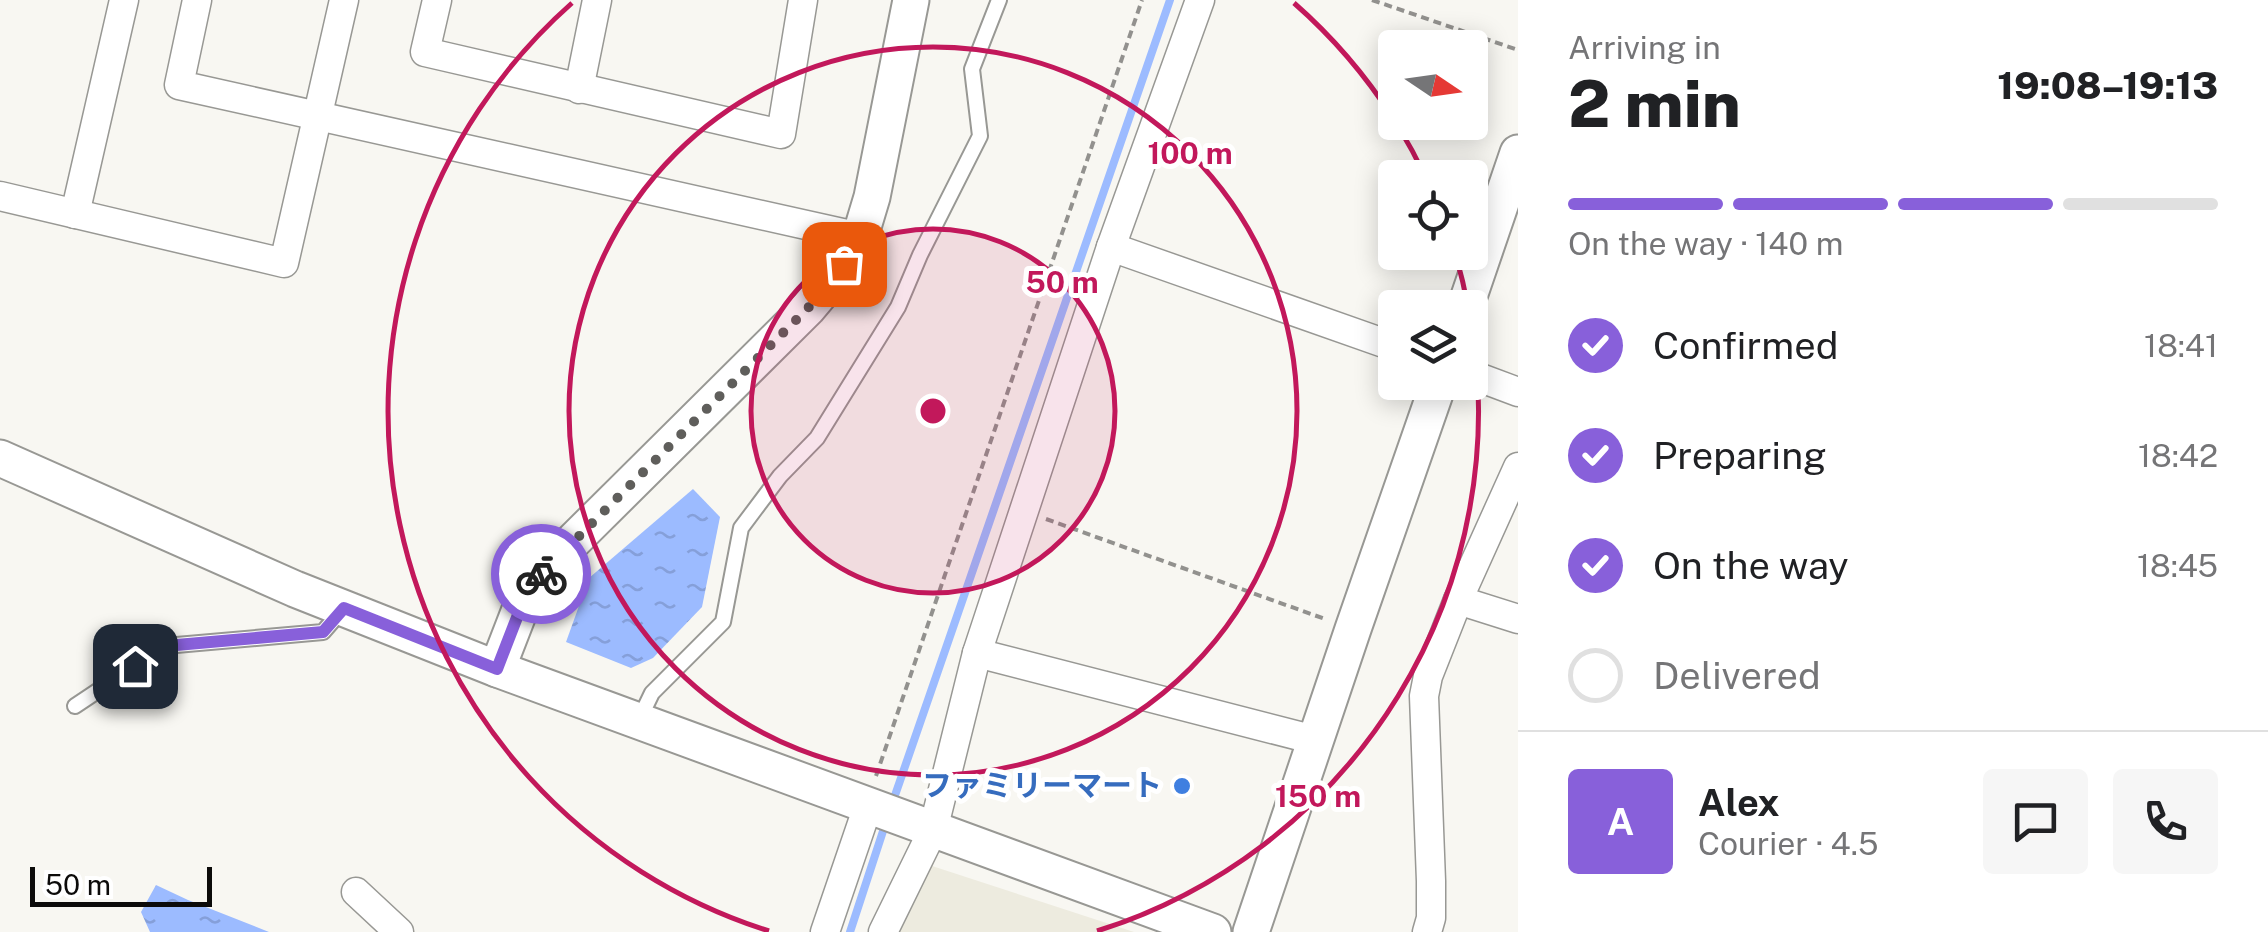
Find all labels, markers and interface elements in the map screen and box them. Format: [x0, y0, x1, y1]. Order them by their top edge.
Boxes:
text: Arriving in [1568, 29, 1721, 66]
north arrow [1378, 30, 1488, 140]
map controls [1378, 30, 1488, 400]
text: 19:08–19:13 [1997, 63, 2218, 108]
text: 2 min [1568, 65, 1741, 142]
text: 100 m [1147, 135, 1233, 171]
button: locate [1378, 160, 1488, 270]
pin [802, 222, 887, 307]
text: On the way · 140 m [1568, 225, 1844, 262]
icon: bag [817, 237, 872, 292]
text: 50 m [1025, 264, 1099, 300]
button: layers [1378, 290, 1488, 400]
icon: check [1568, 318, 1623, 373]
text: Confirmed [1653, 323, 1838, 368]
text: 18:41 [2144, 327, 2218, 364]
centre of rings [915, 393, 951, 429]
icon: check [1568, 428, 1623, 483]
text: Preparing [1653, 433, 1827, 478]
text: 18:42 [2138, 437, 2218, 474]
courier [491, 524, 591, 624]
icon: check [1568, 538, 1623, 593]
text: On the way [1653, 543, 1849, 588]
icon: bike [514, 547, 569, 602]
text: 18:45 [2137, 547, 2218, 584]
pin [93, 624, 178, 709]
icon: home [108, 639, 163, 694]
text: Delivered [1653, 653, 1821, 698]
place label: ファミリーマート [922, 767, 1162, 803]
button: chat [1983, 769, 2088, 874]
button: phone [2113, 769, 2218, 874]
marker: ファミリーマート [1171, 775, 1193, 797]
text: 150 m [1275, 778, 1361, 814]
text: Alex [1698, 780, 1780, 825]
text: A [1607, 799, 1634, 844]
text: Courier · 4.5 [1698, 825, 1878, 862]
scale bar [30, 862, 212, 906]
text: 50 m [45, 868, 111, 901]

